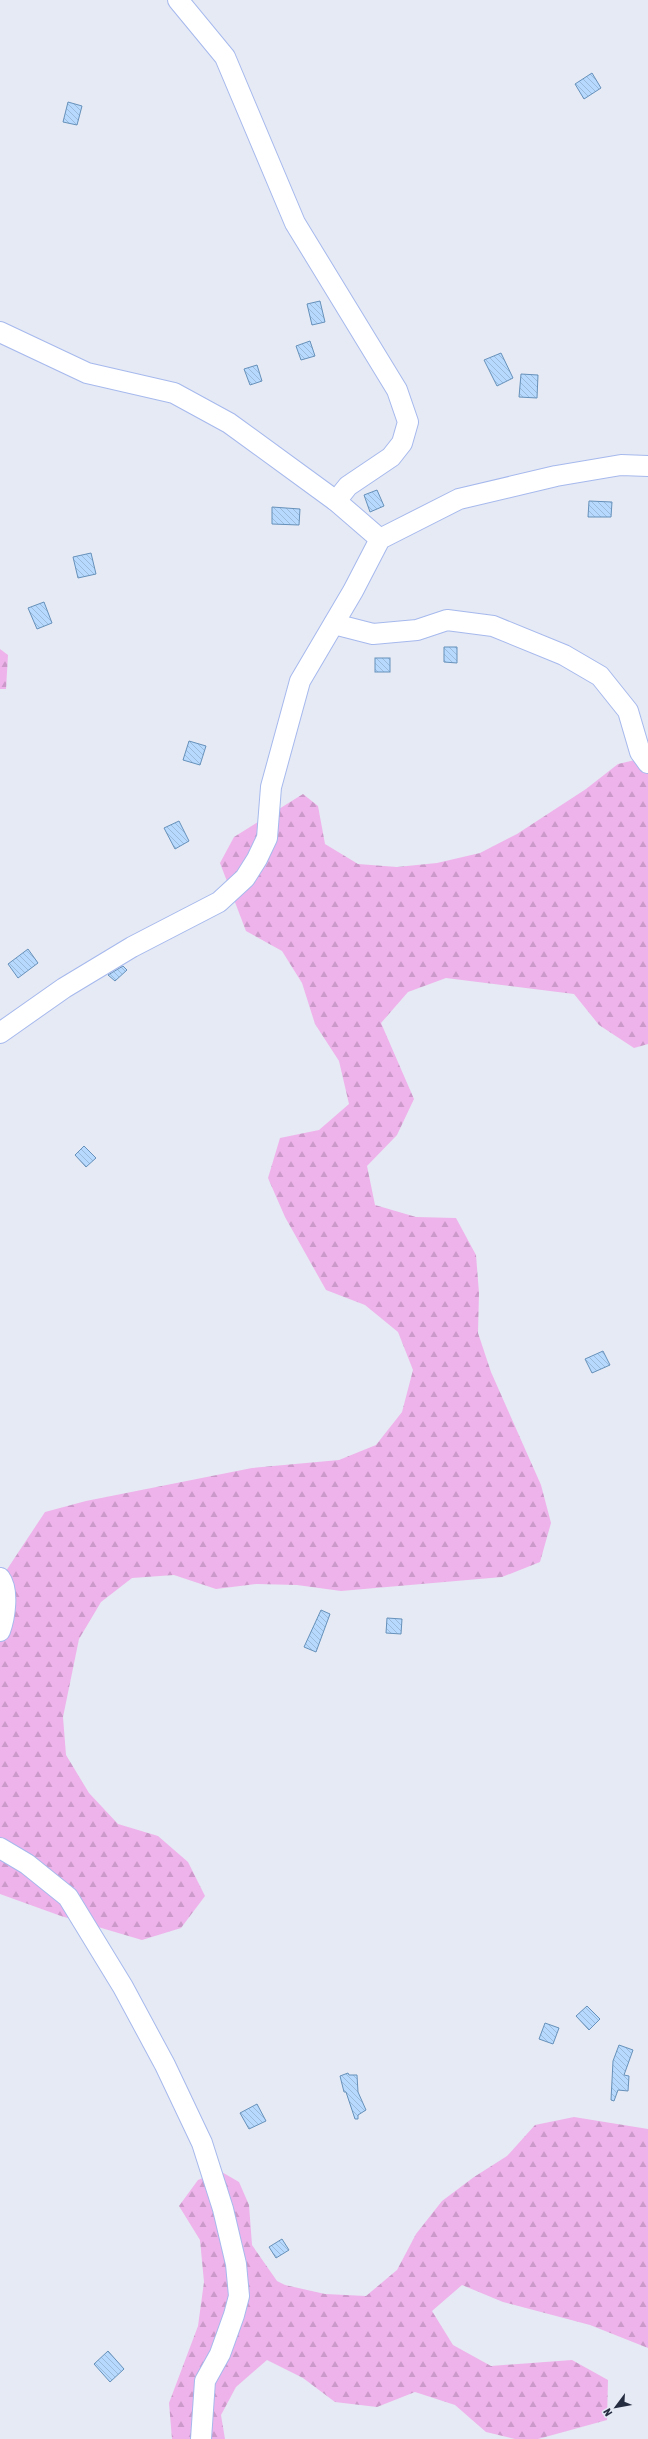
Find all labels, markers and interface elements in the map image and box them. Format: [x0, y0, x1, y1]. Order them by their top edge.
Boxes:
north arrow [596, 2387, 636, 2427]
text: N [601, 2406, 614, 2418]

